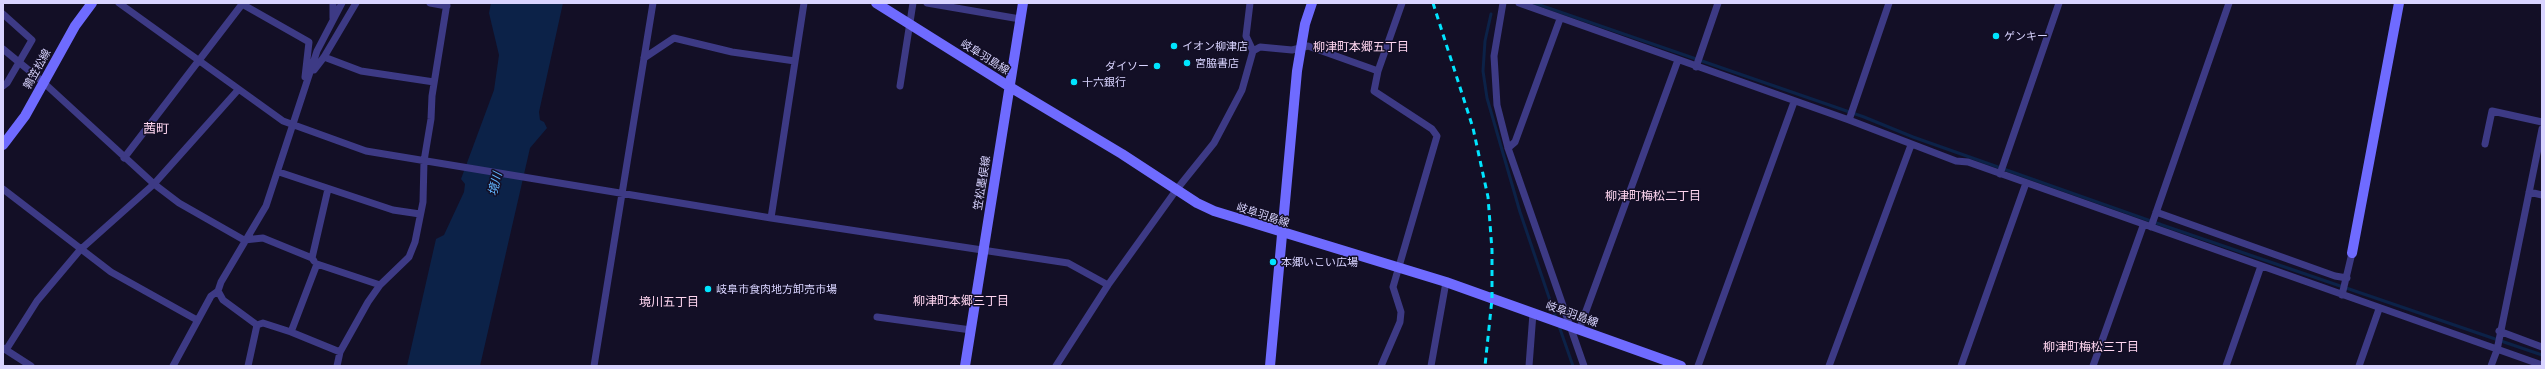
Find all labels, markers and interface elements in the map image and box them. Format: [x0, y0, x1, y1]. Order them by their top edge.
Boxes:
place label: ゲンキー [2004, 29, 2048, 43]
marker: ゲンキー [1991, 31, 2001, 41]
street label: 岐阜羽島線 [958, 37, 1012, 77]
place label: イオン柳津店 [1182, 39, 1248, 53]
district label: 柳津町本郷五丁目 [1313, 40, 1409, 54]
marker: イオン柳津店 [1169, 41, 1179, 51]
street label: 鶉笠松線 [21, 47, 53, 91]
place label: 宮脇書店 [1195, 56, 1239, 70]
marker: 宮脇書店 [1182, 58, 1192, 68]
place label: ダイソー [1105, 59, 1149, 73]
marker: ダイソー [1152, 61, 1162, 71]
place label: 十六銀行 [1082, 75, 1126, 89]
marker: 十六銀行 [1069, 77, 1079, 87]
district label: 茜町 [143, 121, 169, 137]
street label: 笠松墨俣線 [971, 155, 993, 211]
water label: 境川 [485, 171, 505, 197]
district label: 柳津町梅松二丁目 [1605, 189, 1701, 203]
street label: 岐阜羽島線 [1235, 200, 1291, 230]
place label: 本郷いこい広場 [1281, 255, 1358, 269]
marker: 本郷いこい広場 [1268, 257, 1278, 267]
place label: 岐阜市食肉地方卸売市場 [716, 282, 837, 296]
marker: 岐阜市食肉地方卸売市場 [703, 284, 713, 294]
district label: 柳津町本郷三丁目 [913, 294, 1009, 308]
district label: 境川五丁目 [639, 295, 699, 309]
street label: 岐阜羽島線 [1544, 298, 1600, 330]
district label: 柳津町梅松三丁目 [2043, 340, 2139, 354]

